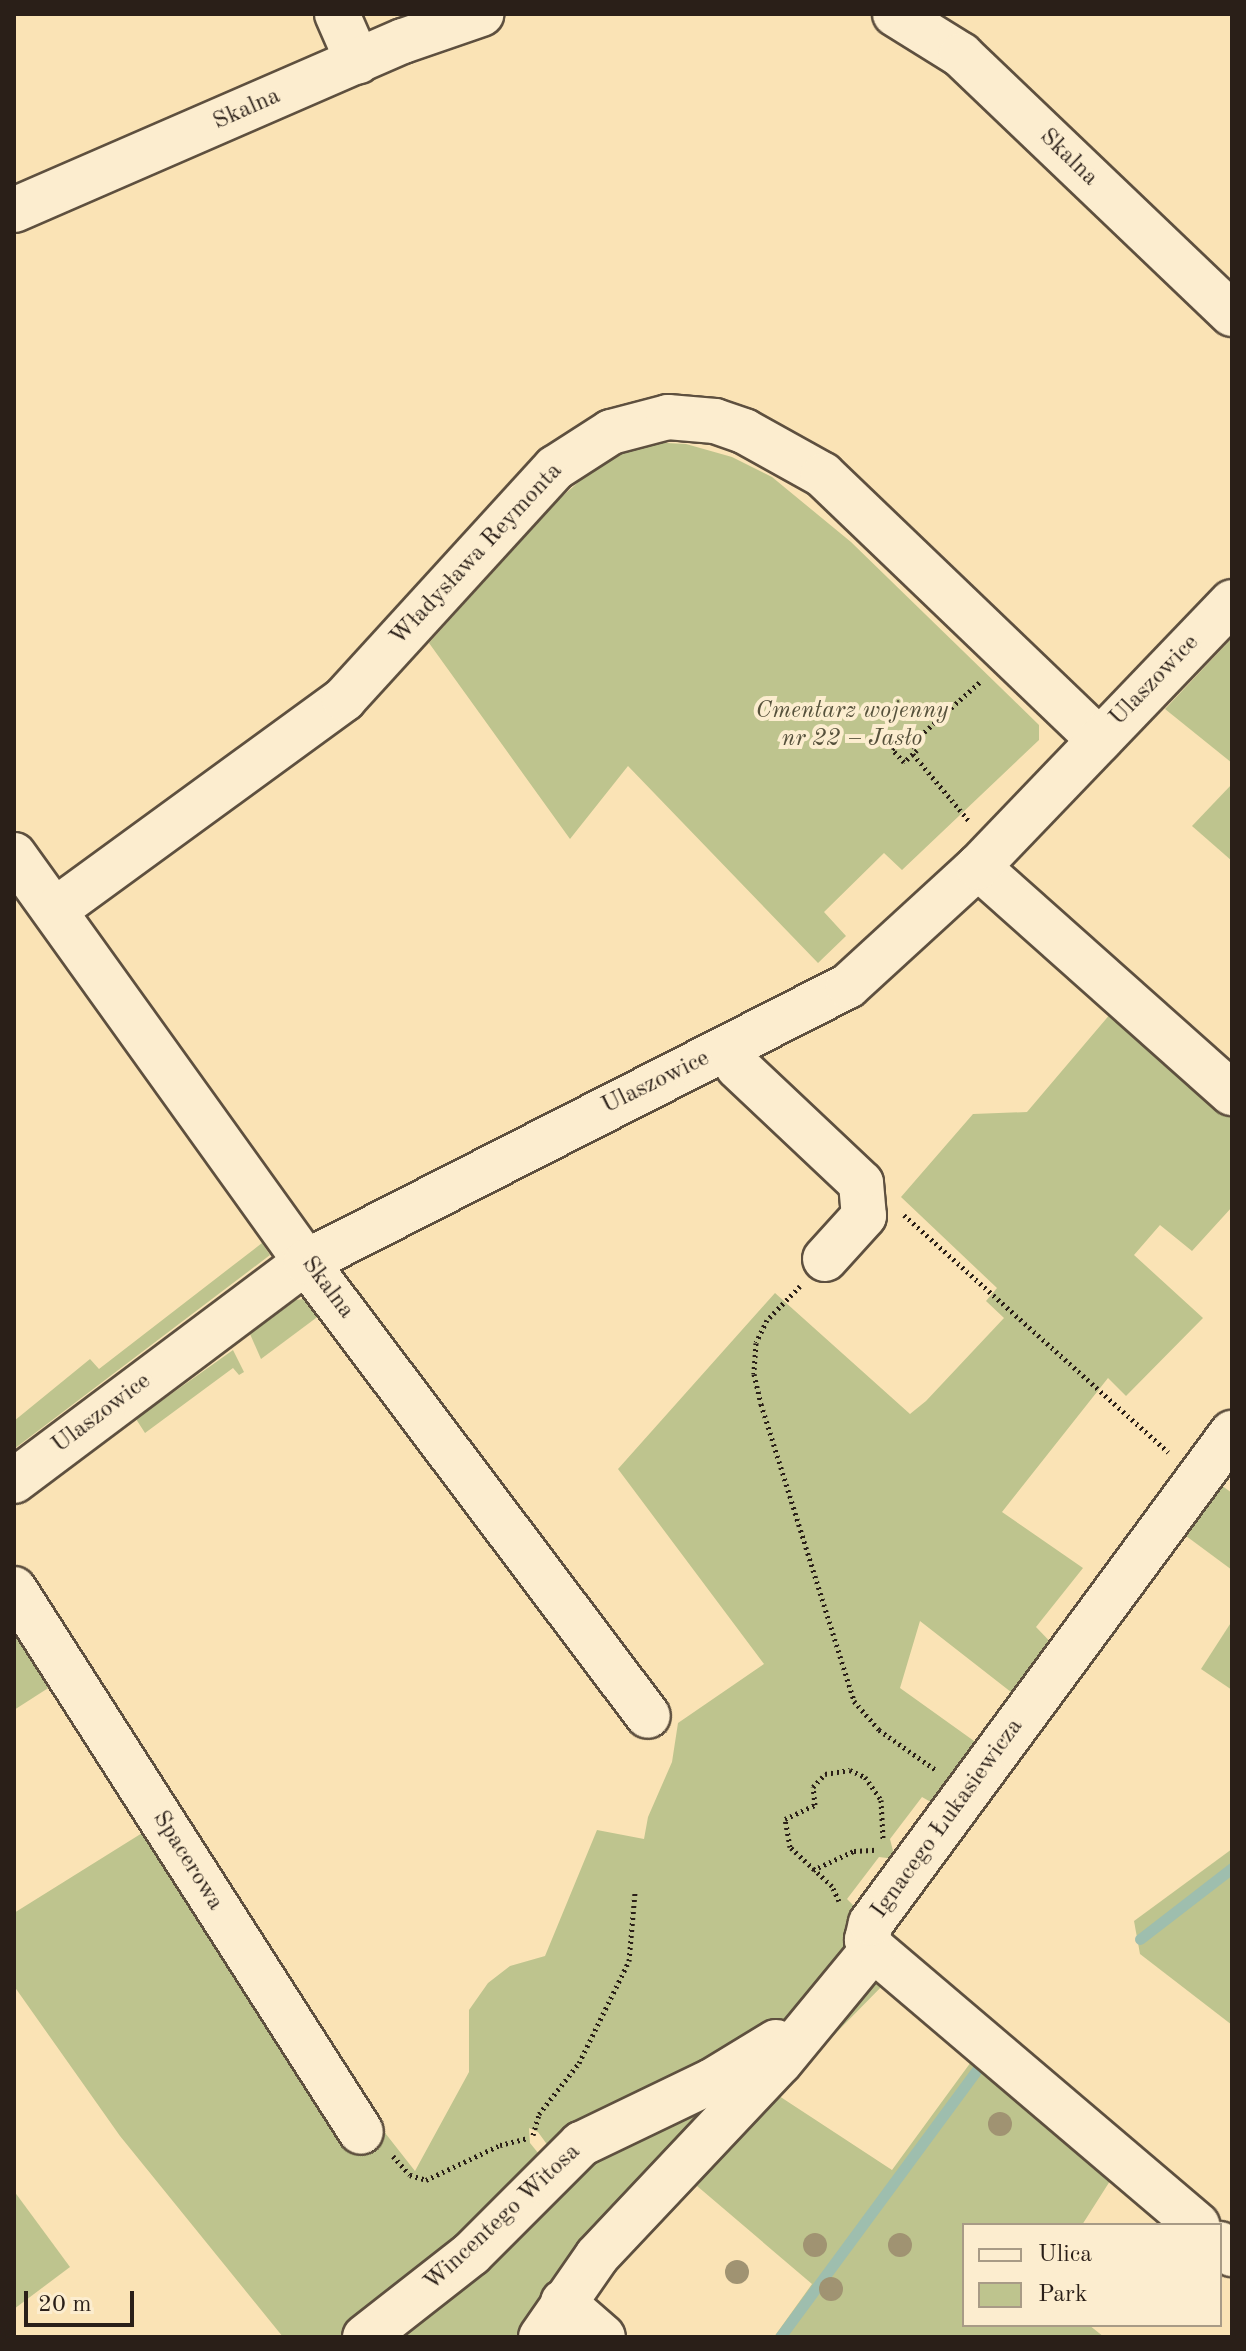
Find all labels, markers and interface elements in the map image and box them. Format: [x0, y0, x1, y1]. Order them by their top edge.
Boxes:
street label: Skalna [209, 83, 285, 137]
street label: Skalna [1033, 123, 1103, 193]
street label: Władysława Reymonta [385, 458, 569, 652]
street label: Ulaszowice [1104, 629, 1206, 733]
park label: Cmentarz wojenny nr 22 – Jasło [756, 698, 948, 754]
street label: Ulaszowice [597, 1045, 715, 1121]
street label: Skalna [294, 1251, 360, 1325]
street label: Ulaszowice [47, 1368, 157, 1460]
street label: Ignacego Łukasiewicza [866, 1713, 1030, 1925]
street label: Spacerowa [145, 1806, 229, 1916]
street label: Wincentego Witosa [419, 2138, 587, 2298]
legend [962, 2223, 1222, 2327]
text: Ulica [1038, 2243, 1092, 2267]
scale bar [28, 2275, 138, 2325]
text: Park [1038, 2283, 1087, 2307]
text: 20 m [38, 2293, 92, 2317]

